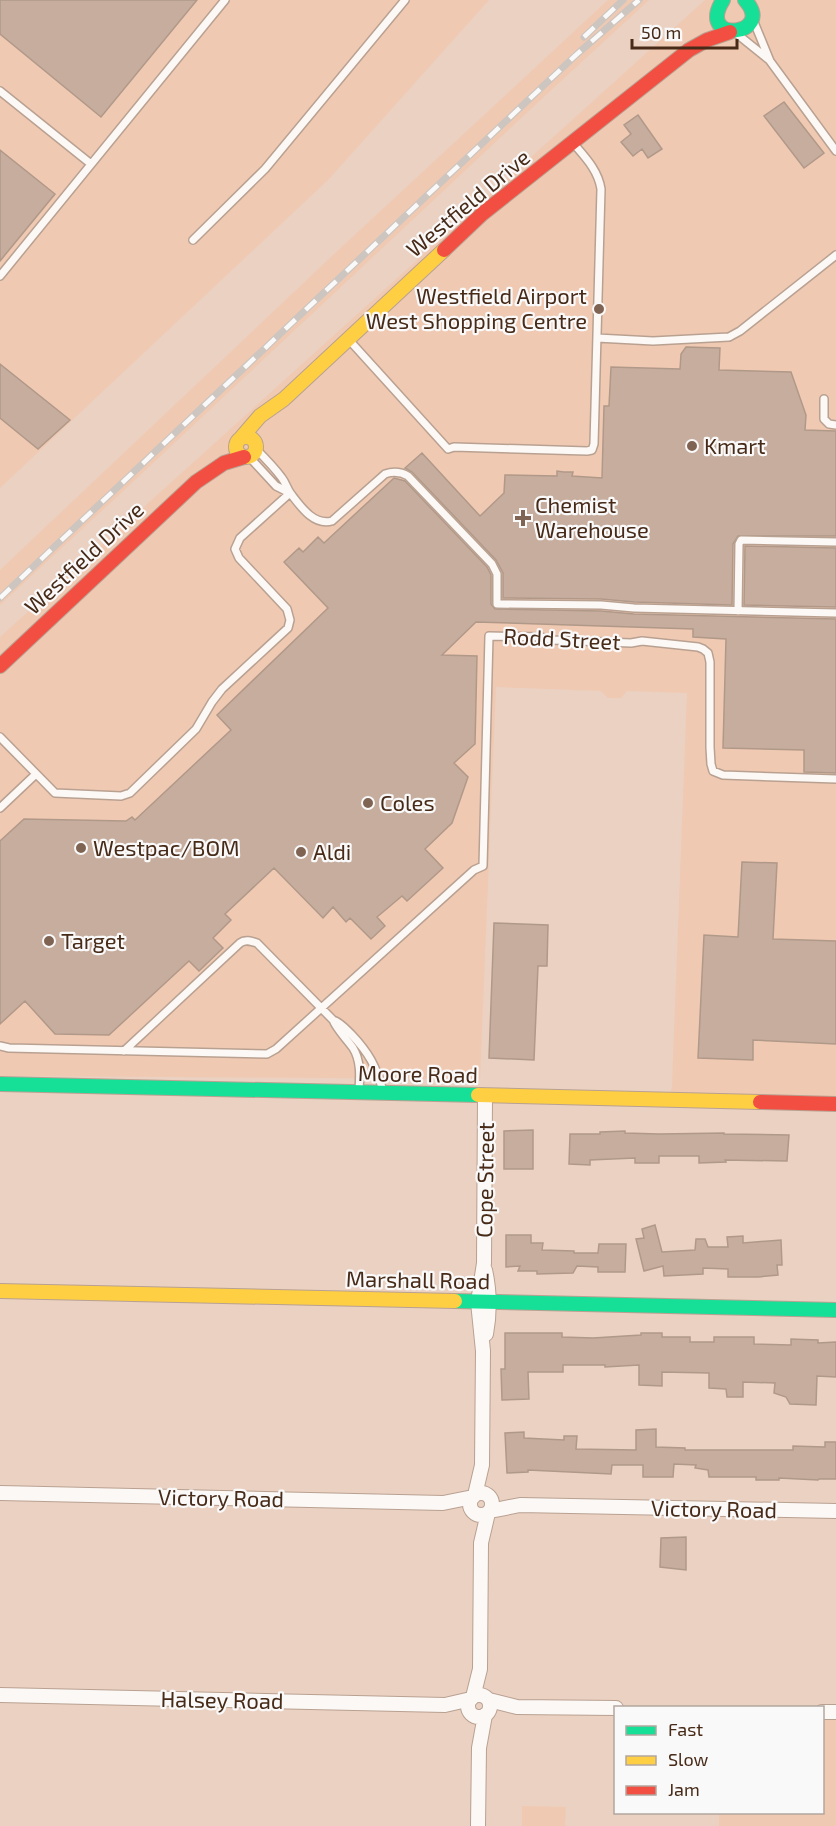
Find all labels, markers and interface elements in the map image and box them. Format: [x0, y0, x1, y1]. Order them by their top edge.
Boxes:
scale bar [632, 12, 737, 50]
text: 50 m [641, 21, 681, 43]
street label: Westfield Drive [400, 143, 534, 261]
place label: Westfield Airport West Shopping Centre [366, 282, 587, 333]
marker: Westfield Airport West Shopping Centre [592, 302, 606, 316]
place label: Kmart [704, 432, 766, 458]
marker: Kmart [685, 439, 699, 453]
place label: Chemist Warehouse [535, 491, 649, 542]
street label: Westfield Drive [18, 495, 148, 619]
marker: Chemist Warehouse [516, 511, 530, 525]
street label: Rodd Street [503, 622, 621, 654]
place label: Coles [380, 789, 435, 815]
marker: Coles [361, 796, 375, 810]
place label: Westpac/BOM [93, 834, 239, 860]
place label: Aldi [313, 838, 351, 864]
marker: Westpac/BOM [74, 841, 88, 855]
marker: Aldi [294, 845, 308, 859]
place label: Target [61, 927, 125, 953]
marker: Target [42, 934, 56, 948]
street label: Moore Road [358, 1059, 478, 1087]
street label: Cope Street [470, 1122, 498, 1238]
street label: Marshall Road [346, 1265, 490, 1293]
street label: Victory Road [158, 1483, 284, 1511]
street label: Victory Road [651, 1494, 777, 1522]
street label: Halsey Road [160, 1685, 284, 1713]
legend [614, 1706, 824, 1814]
text: Fast [668, 1718, 703, 1740]
text: Slow [668, 1748, 709, 1770]
text: Jam [668, 1778, 700, 1800]

